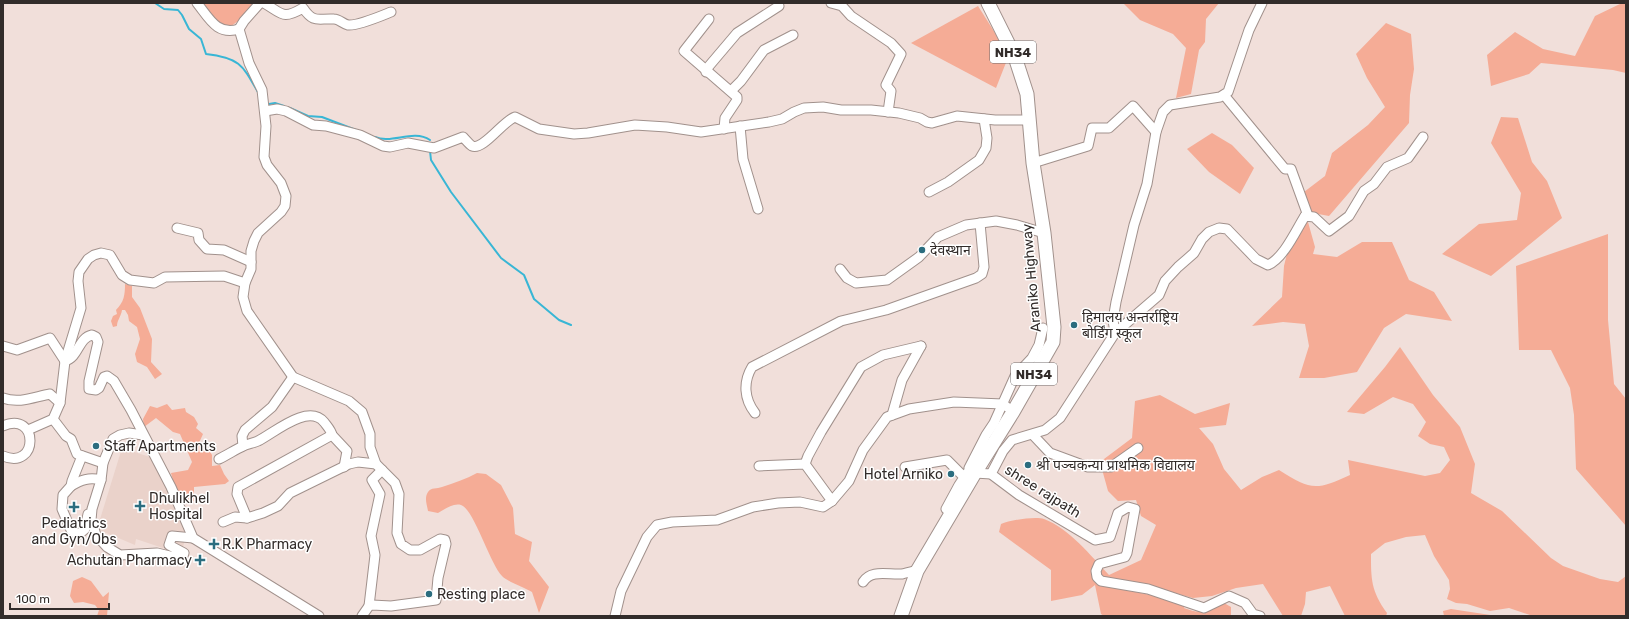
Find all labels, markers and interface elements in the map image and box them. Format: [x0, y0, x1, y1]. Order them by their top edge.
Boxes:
road number: NH34 [990, 41, 1036, 63]
street label: Araniko Highway [1018, 223, 1045, 333]
place label: देवस्थान [930, 241, 971, 259]
marker: देवस्थान [917, 245, 927, 255]
place label: हिमालय अन्तर्राष्ट्रिय बोर्डिंग स्कूल [1082, 309, 1179, 343]
marker: हिमालय अन्तर्राष्ट्रिय बोर्डिंग स्कूल [1069, 320, 1079, 330]
road number: NH34 [1011, 363, 1057, 385]
place label: Staff Apartments [104, 438, 216, 455]
marker: Staff Apartments [91, 441, 101, 451]
place label: श्री पञ्चकन्या प्राथमिक विद्यालय [1036, 457, 1196, 474]
marker: श्री पञ्चकन्या प्राथमिक विद्यालय [1023, 460, 1033, 470]
street label: shree rajpath [1002, 461, 1084, 522]
place label: Hotel Arniko [864, 466, 943, 483]
marker: Hotel Arniko [946, 469, 956, 479]
place label: Dhulikhel Hospital [149, 490, 209, 523]
marker: Dhulikhel Hospital [134, 500, 146, 512]
marker: Pediatrics and Gyn/Obs [68, 501, 80, 513]
place label: Pediatrics and Gyn/Obs [31, 515, 117, 548]
place label: R.K Pharmacy [222, 536, 313, 553]
marker: R.K Pharmacy [209, 539, 219, 549]
place label: Achutan Pharmacy [67, 552, 192, 569]
marker: Achutan Pharmacy [195, 555, 205, 565]
scale bar [10, 585, 109, 611]
place label: Resting place [437, 586, 525, 603]
marker: Resting place [424, 589, 434, 599]
text: 100 m [16, 592, 50, 606]

